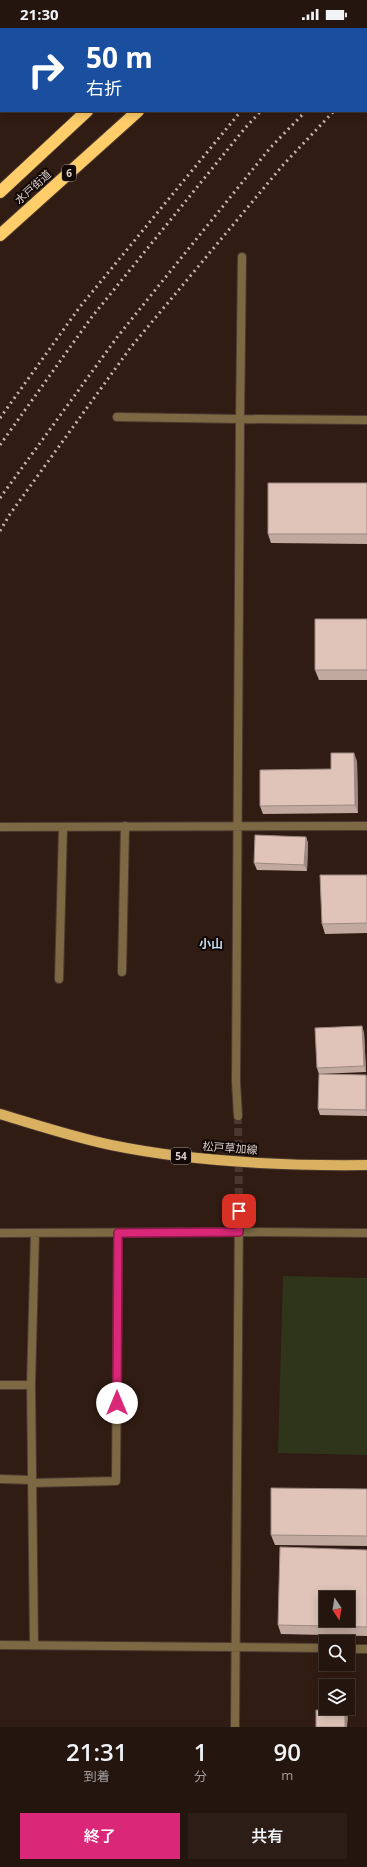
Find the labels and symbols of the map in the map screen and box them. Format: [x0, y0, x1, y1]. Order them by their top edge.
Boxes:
road number: 6 [62, 165, 76, 181]
street label: 水戸街道 [11, 166, 54, 207]
district label: 小山 [199, 935, 223, 952]
street label: 松戸草加線 [202, 1138, 258, 1157]
road number: 54 [171, 1148, 191, 1164]
pin [222, 1194, 256, 1228]
position arrow [96, 1382, 138, 1424]
north arrow [319, 1591, 355, 1627]

